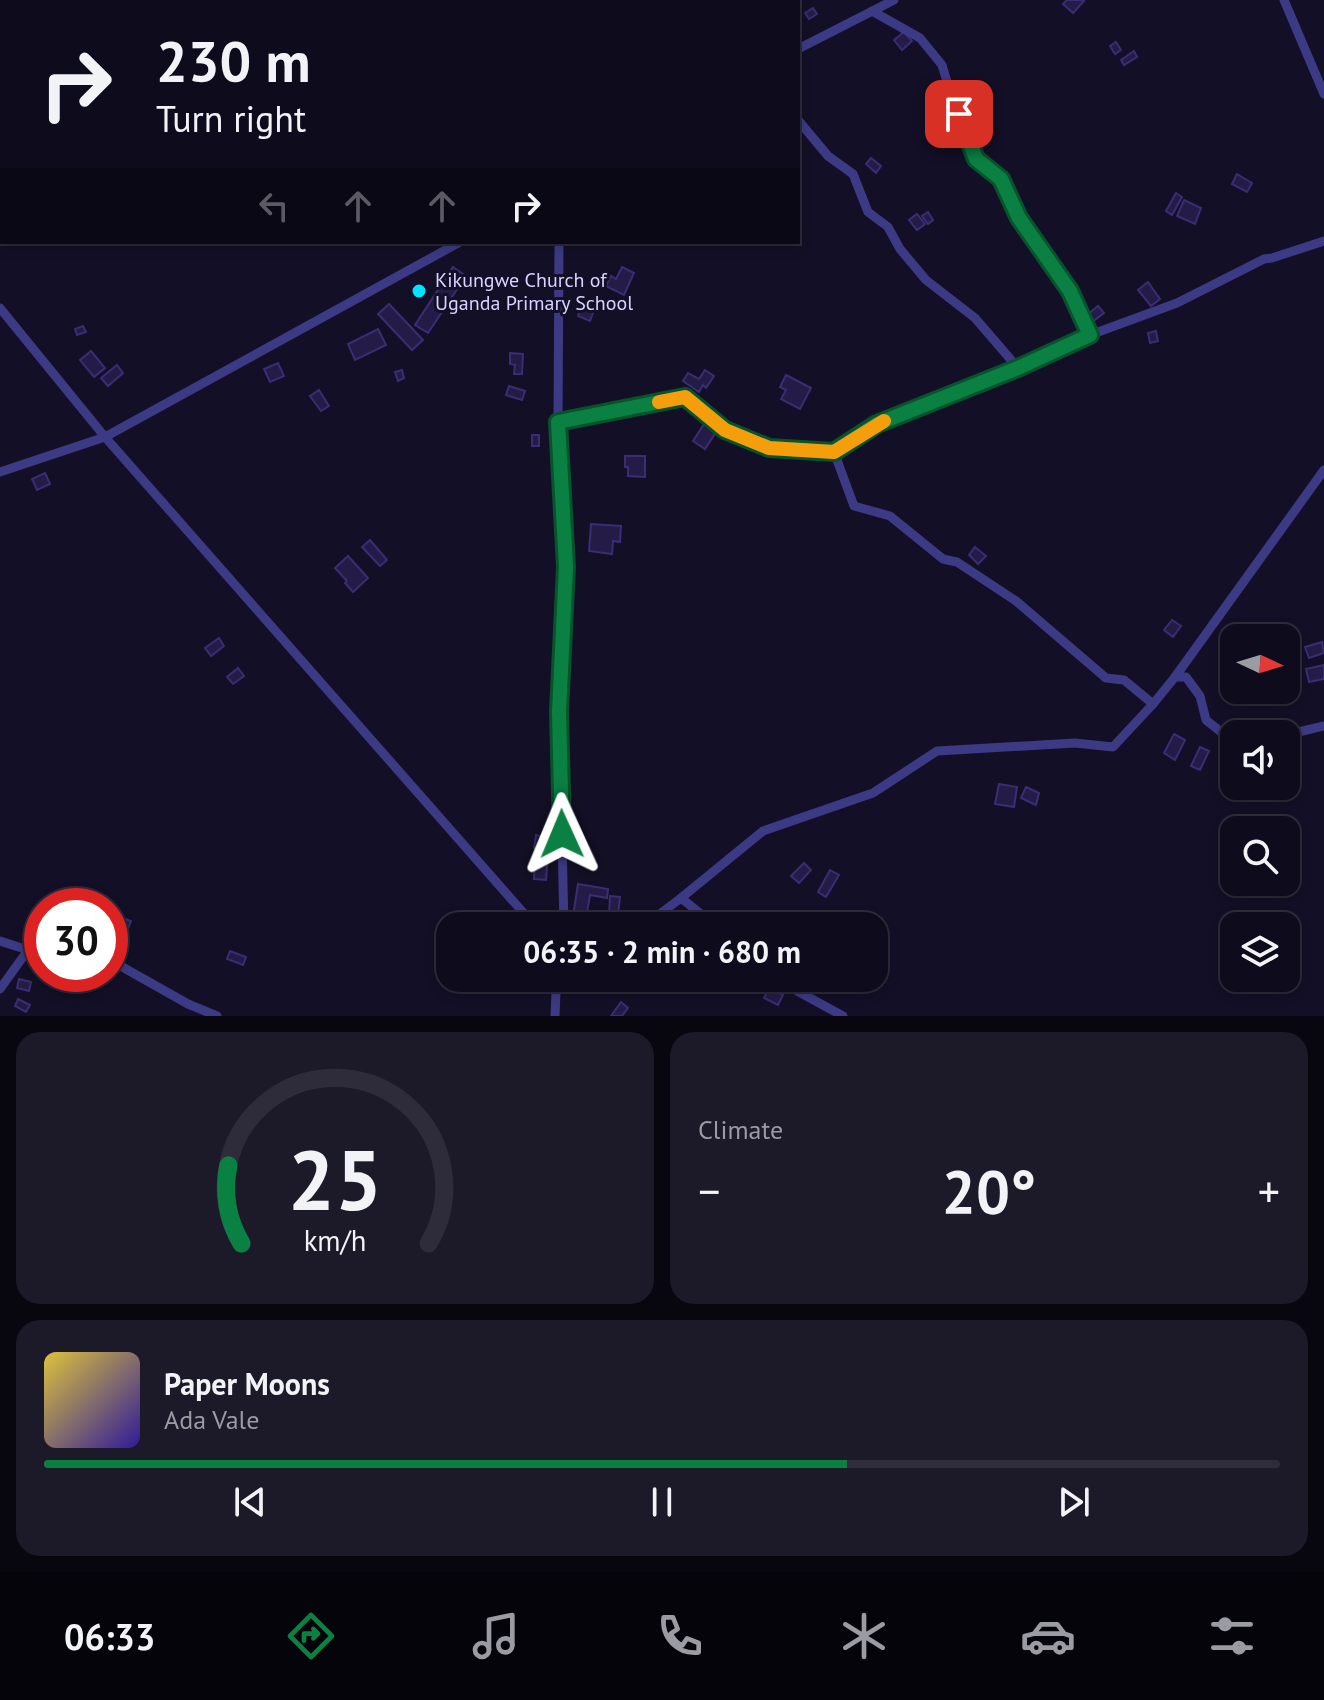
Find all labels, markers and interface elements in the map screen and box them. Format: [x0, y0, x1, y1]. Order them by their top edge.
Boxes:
text: 230 m [156, 25, 311, 97]
icon: right [24, 32, 128, 136]
pin [925, 80, 993, 148]
icon: arrive [937, 92, 981, 136]
text: Turn right [156, 95, 306, 142]
icon: left [252, 184, 296, 228]
icon: ahead [336, 184, 380, 228]
icon: ahead [420, 184, 464, 228]
icon: right [504, 184, 548, 228]
place label: Kikungwe Church of Uganda Primary School [435, 267, 633, 316]
marker: Kikungwe Church of Uganda Primary School [410, 282, 428, 300]
north arrow [1220, 624, 1300, 704]
map controls [1220, 624, 1300, 992]
button: sound [1220, 720, 1300, 800]
position arrow [520, 792, 604, 876]
button: search [1220, 816, 1300, 896]
speed limit sign: 30 [24, 888, 128, 992]
button: layers [1220, 912, 1300, 992]
text: 06:35 · 2 min · 680 m [523, 932, 801, 971]
text: Climate [698, 1113, 783, 1146]
text: 25 [288, 1125, 382, 1233]
text: 20° [942, 1152, 1036, 1230]
text: − [698, 1162, 720, 1219]
text: + [1258, 1162, 1280, 1219]
text: km/h [304, 1222, 366, 1259]
text: Paper Moons [164, 1364, 330, 1403]
text: Ada Vale [164, 1403, 259, 1436]
icon: previous [228, 1480, 272, 1524]
icon: pause [640, 1480, 684, 1524]
icon: next [1052, 1480, 1096, 1524]
icon: directions [283, 1608, 339, 1664]
icon: music [468, 1608, 524, 1664]
icon: phone [652, 1608, 708, 1664]
icon: climate [836, 1608, 892, 1664]
icon: car [1020, 1608, 1076, 1664]
icon: filters [1204, 1608, 1260, 1664]
text: 06:33 [64, 1613, 155, 1660]

